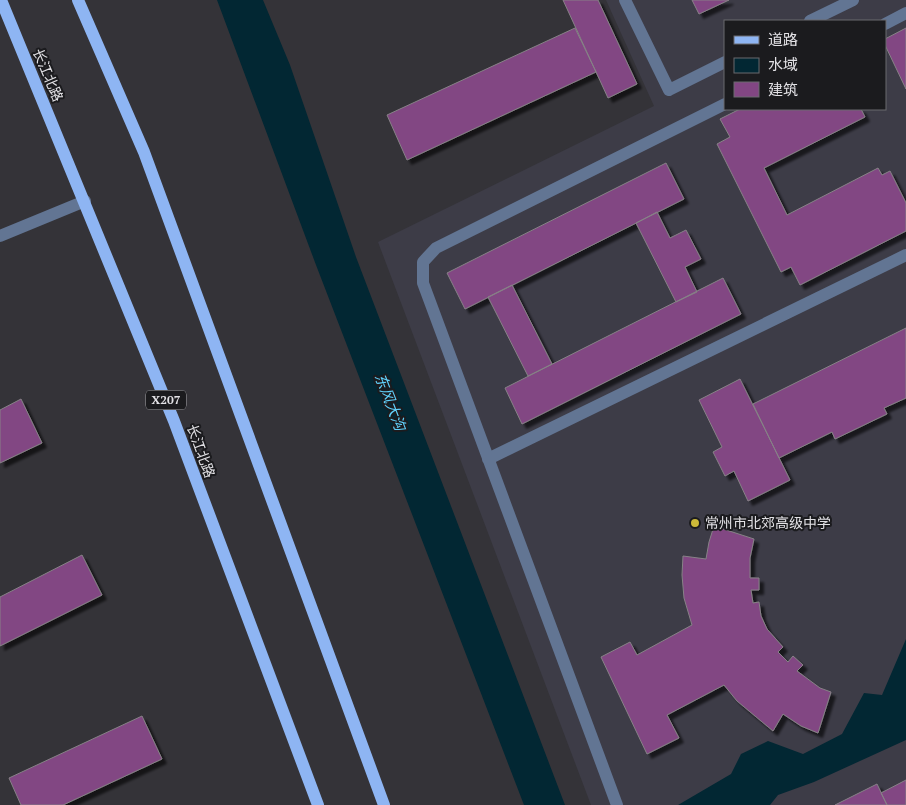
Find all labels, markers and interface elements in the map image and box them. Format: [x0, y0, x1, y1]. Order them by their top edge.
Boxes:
legend [724, 20, 886, 110]
text: 道路 [768, 29, 798, 49]
street label: 长江北路 [29, 45, 68, 104]
text: 水域 [768, 54, 798, 74]
text: 建筑 [768, 79, 798, 99]
water label: 东风大沟 [371, 370, 412, 435]
road number: X207 [146, 390, 186, 410]
street label: 长江北路 [183, 421, 220, 480]
place label: 常州市北郊高级中学 [705, 513, 831, 532]
marker: 常州市北郊高级中学 [689, 517, 701, 529]

